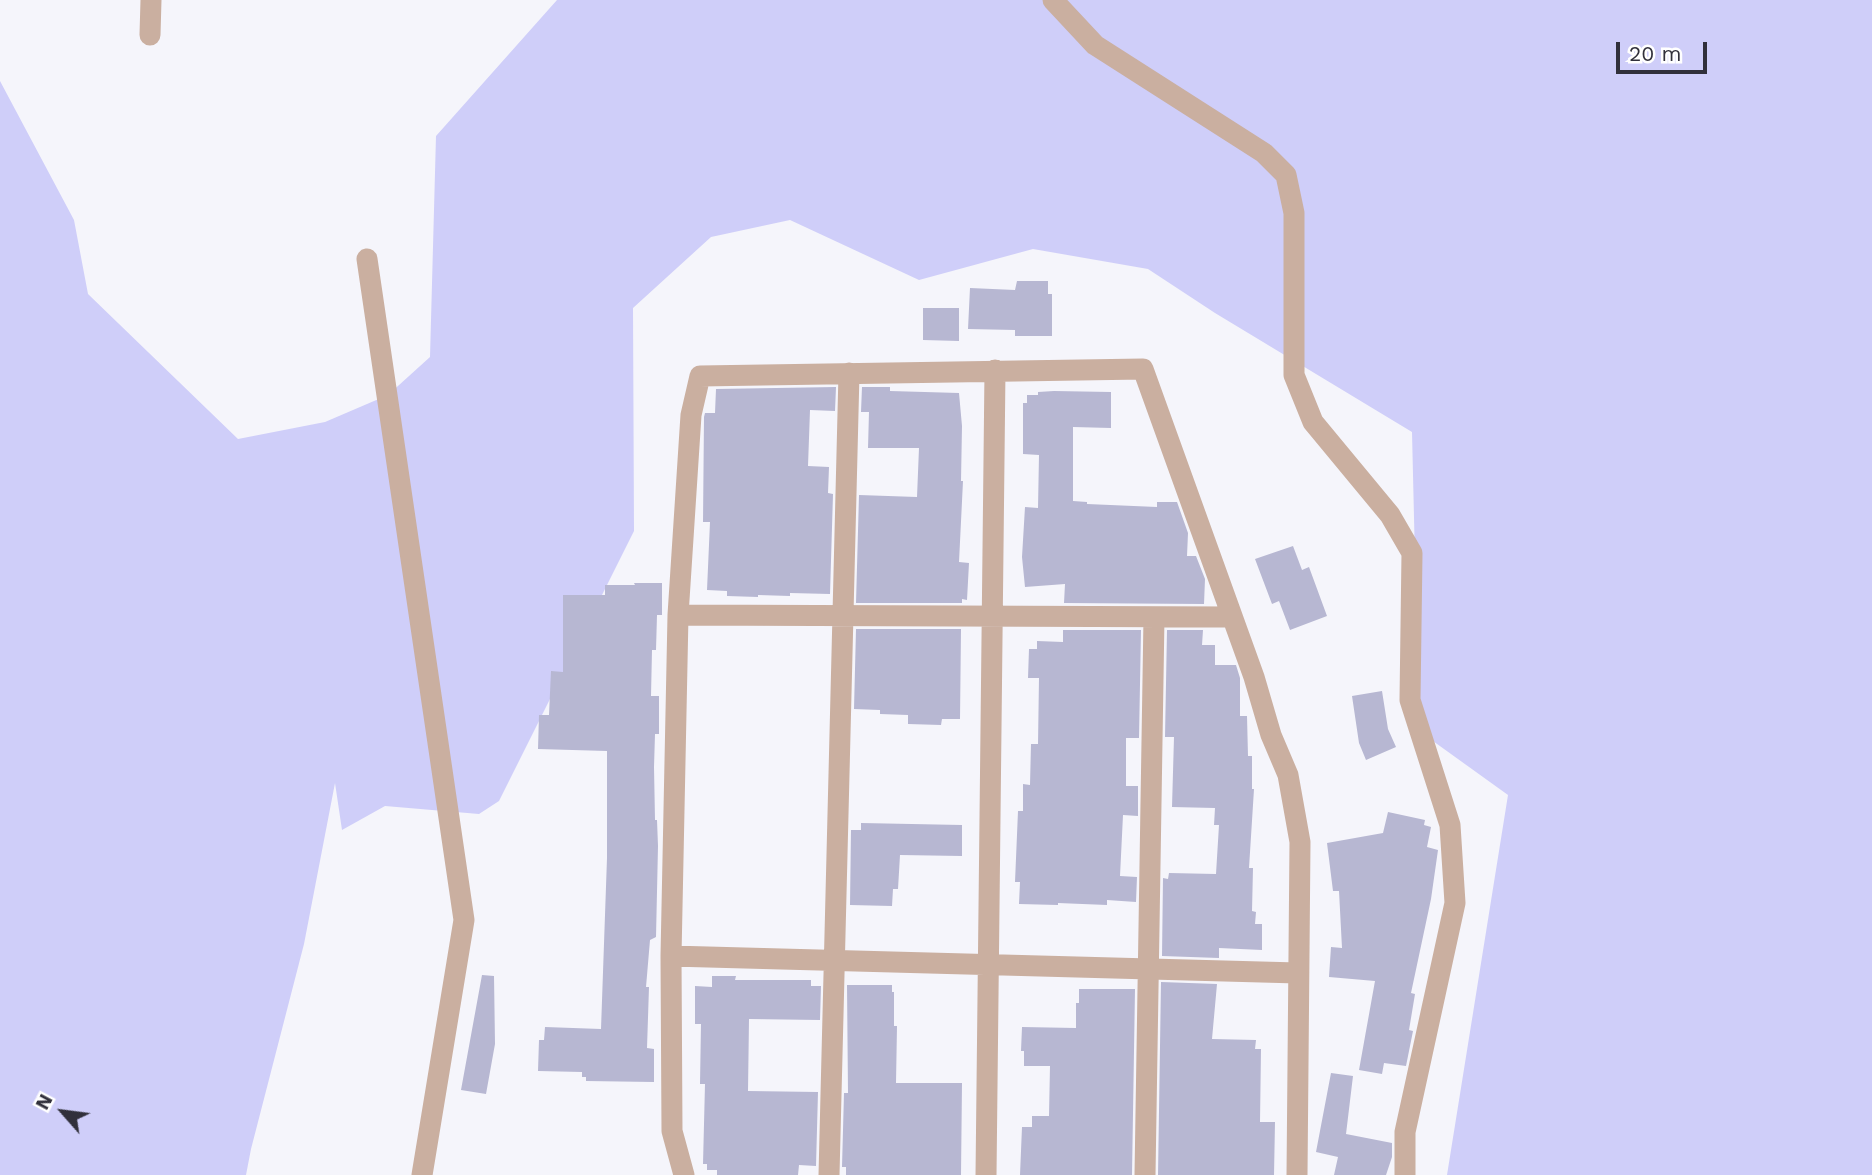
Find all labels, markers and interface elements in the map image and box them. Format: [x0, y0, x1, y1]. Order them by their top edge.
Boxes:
scale bar [1620, 28, 1711, 72]
text: 20 m [1629, 41, 1681, 66]
north arrow [28, 1077, 98, 1147]
text: N [31, 1090, 57, 1114]

